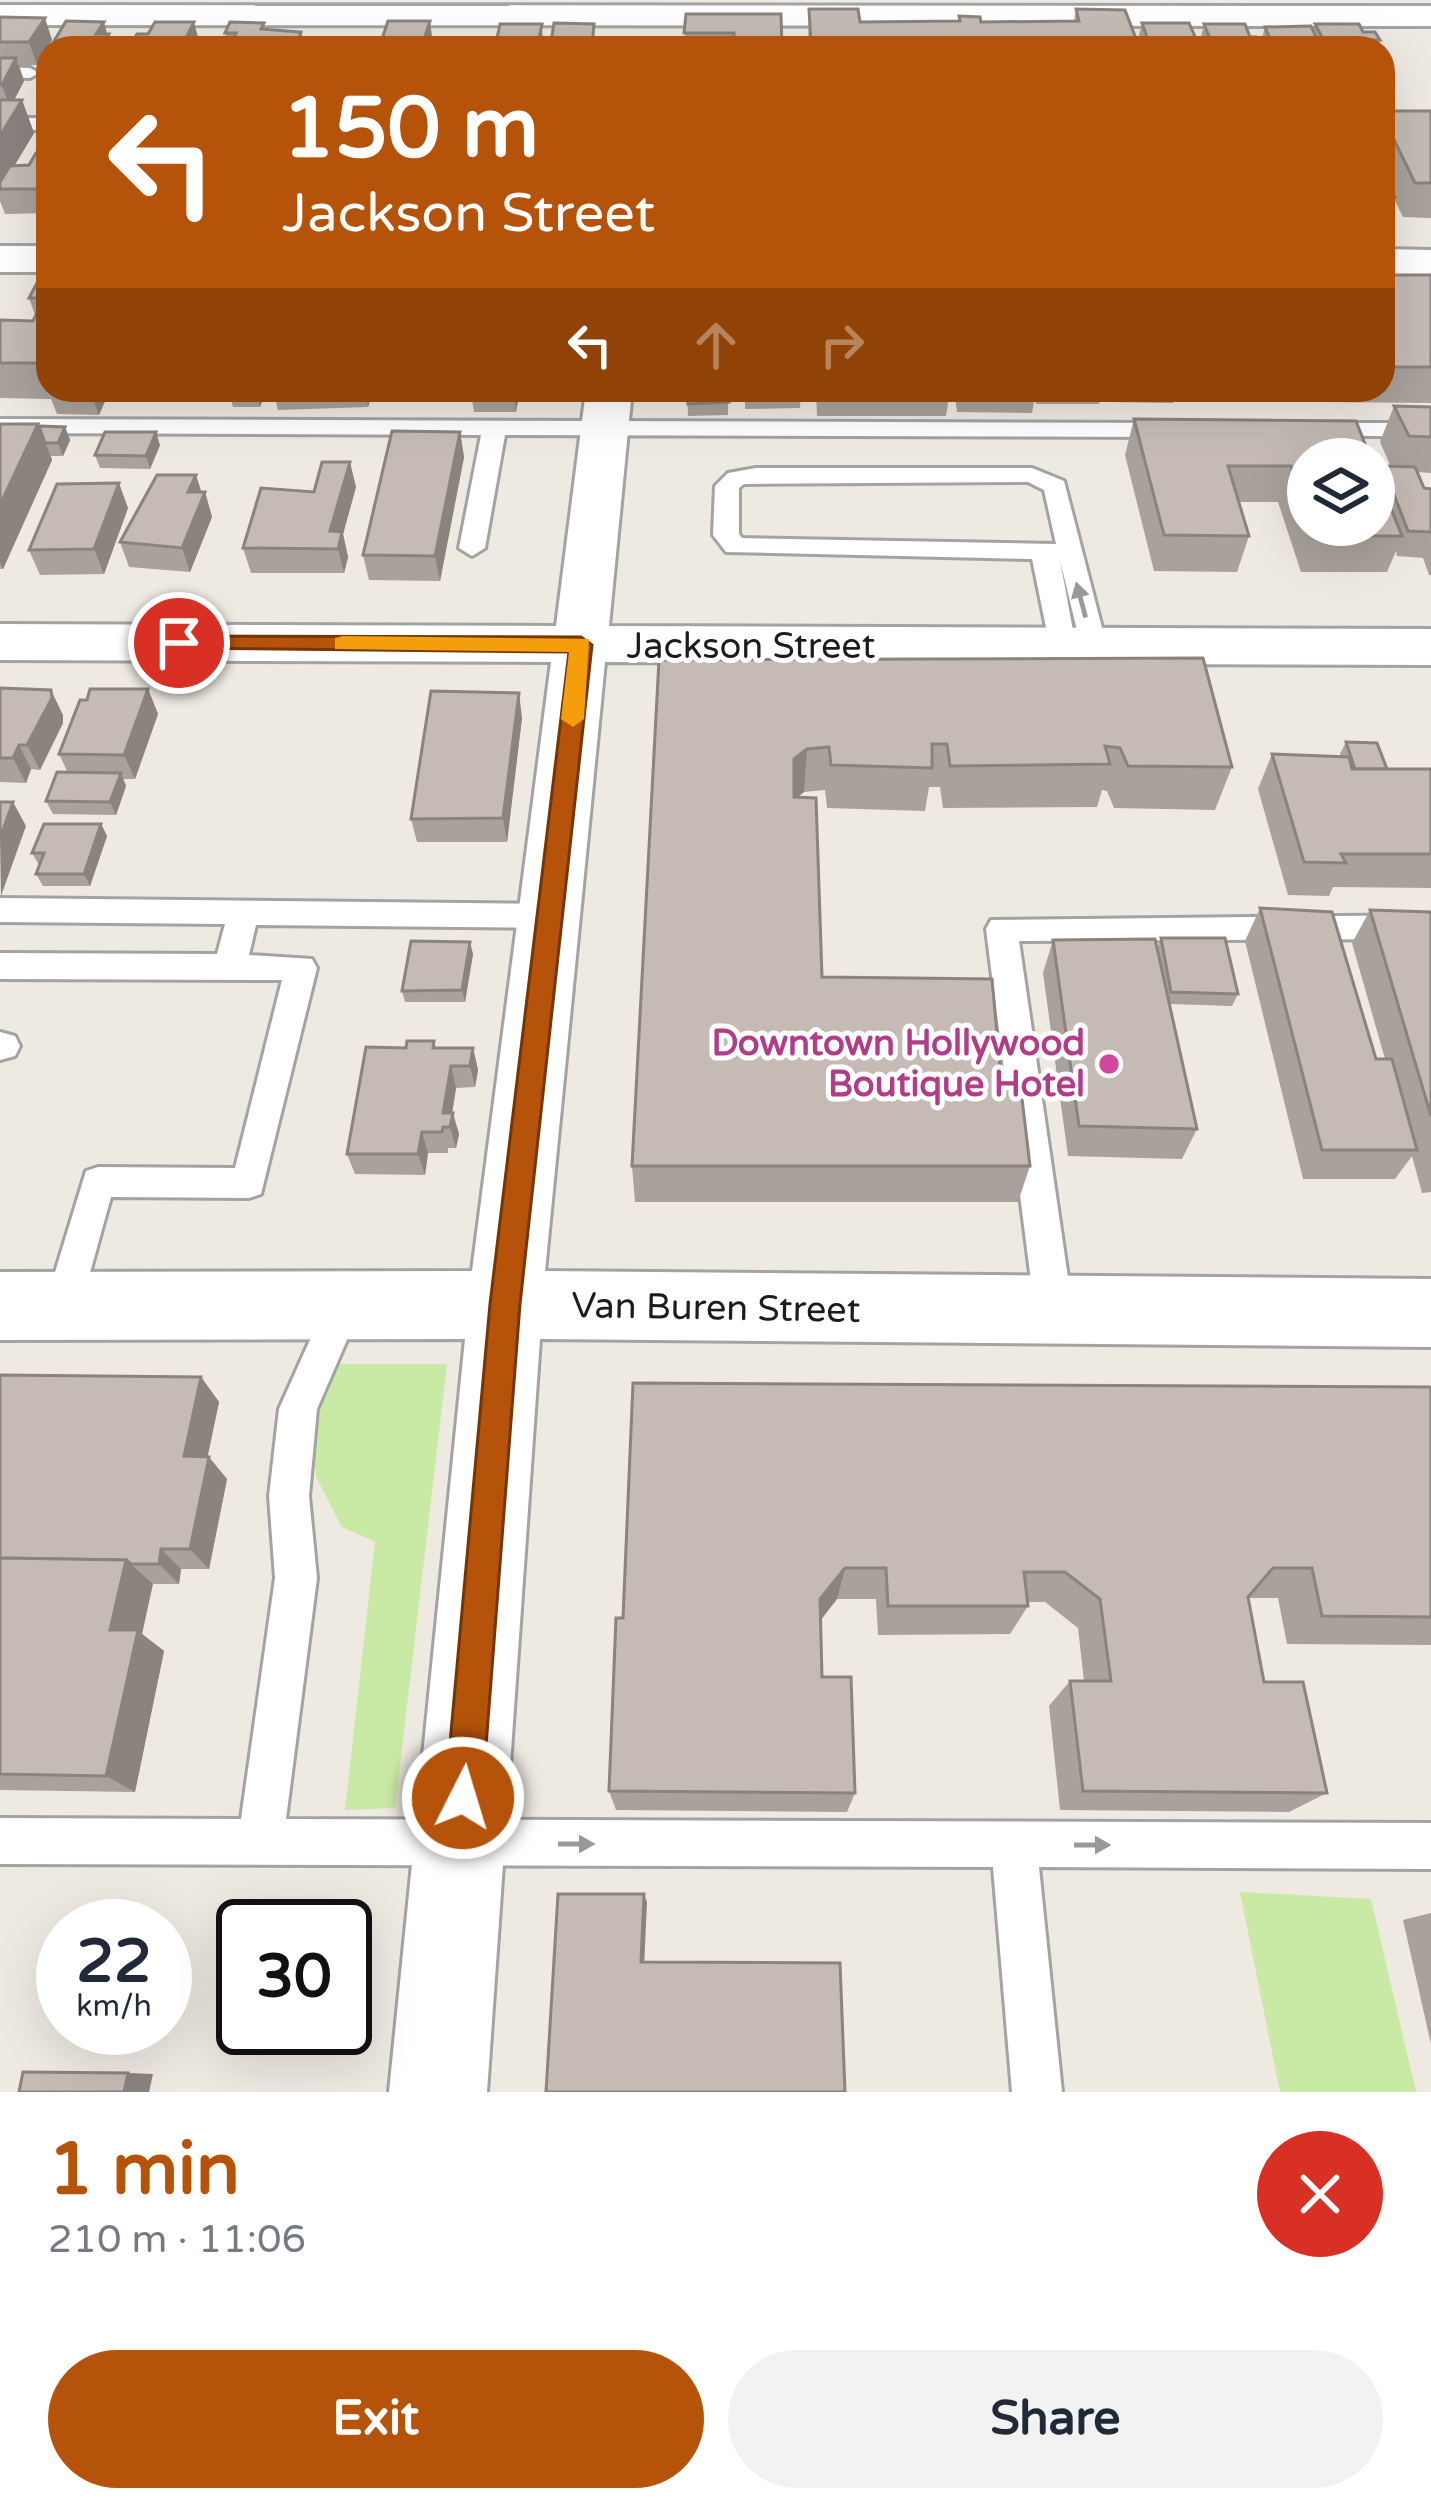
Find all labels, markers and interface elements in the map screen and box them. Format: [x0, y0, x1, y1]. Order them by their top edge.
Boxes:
text: 150 m [282, 79, 539, 180]
icon: left [84, 84, 240, 240]
text: Jackson Street [282, 181, 655, 246]
icon: left [557, 312, 623, 378]
icon: ahead [683, 312, 749, 378]
icon: right [809, 312, 875, 378]
map controls [1287, 438, 1395, 546]
button: layers [1287, 438, 1395, 546]
one-way arrow [1071, 581, 1090, 618]
pin [128, 592, 230, 694]
icon: arrive [146, 610, 212, 676]
street label: Jackson Street [627, 625, 875, 668]
place label: Downtown Hollywood Boutique Hotel [711, 1022, 1085, 1106]
marker: Downtown Hollywood Boutique Hotel [1096, 1051, 1122, 1077]
street label: Van Buren Street [571, 1284, 861, 1332]
position arrow [400, 1735, 526, 1861]
one-way arrow [558, 1834, 596, 1854]
one-way arrow [1074, 1835, 1112, 1855]
speed limit sign: 30 [216, 1899, 372, 2055]
text: 22 [76, 1926, 152, 1998]
text: km/h [76, 1988, 152, 2025]
text: 1 min [48, 2127, 240, 2214]
button: close [1257, 2131, 1383, 2257]
text: 210 m · 11:06 [48, 2216, 306, 2263]
button: Exit [48, 2350, 704, 2488]
button: Share [728, 2350, 1383, 2488]

